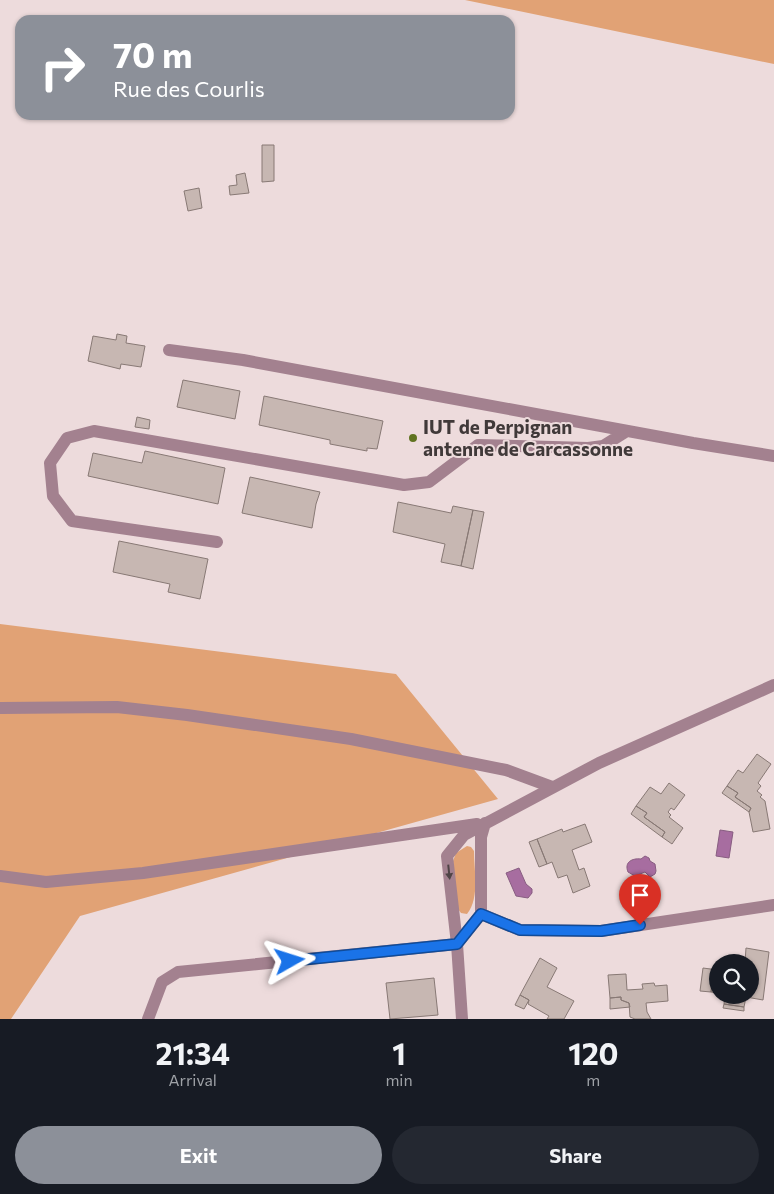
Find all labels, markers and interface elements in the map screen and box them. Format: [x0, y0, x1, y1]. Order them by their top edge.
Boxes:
text: 70 m [113, 32, 193, 75]
icon: right [30, 35, 95, 100]
text: Rue des Courlis [113, 75, 265, 102]
place label: IUT de Perpignan antenne de Carcassonne [423, 415, 633, 460]
marker: IUT de Perpignan antenne de Carcassonne [407, 432, 419, 444]
one-way arrow [445, 864, 453, 880]
pin [619, 874, 661, 925]
icon: arrive [626, 881, 654, 909]
position arrow [263, 934, 315, 986]
map controls [709, 954, 759, 1004]
button: search [709, 954, 759, 1004]
text: 21:34 [155, 1034, 230, 1071]
text: 1 [392, 1034, 406, 1071]
text: 120 [568, 1034, 619, 1071]
text: Arrival [168, 1070, 217, 1089]
text: min [385, 1070, 413, 1089]
text: m [586, 1070, 600, 1089]
button: Exit [15, 1126, 382, 1184]
button: Share [392, 1126, 759, 1184]

